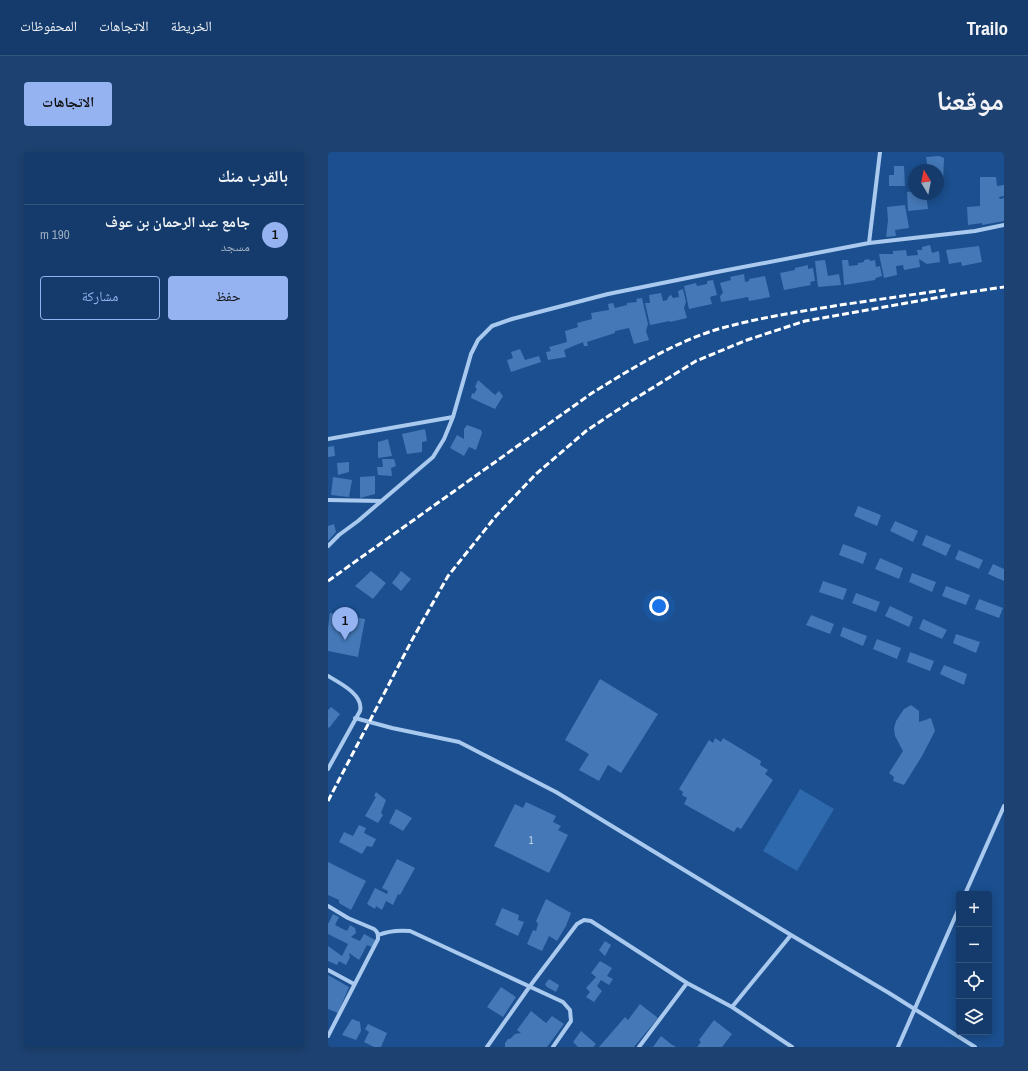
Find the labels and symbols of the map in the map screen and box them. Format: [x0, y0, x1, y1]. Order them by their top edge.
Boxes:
north arrow [908, 164, 944, 200]
your location [649, 596, 669, 616]
pin: 1 [332, 607, 358, 640]
house number: 1 [529, 834, 534, 847]

